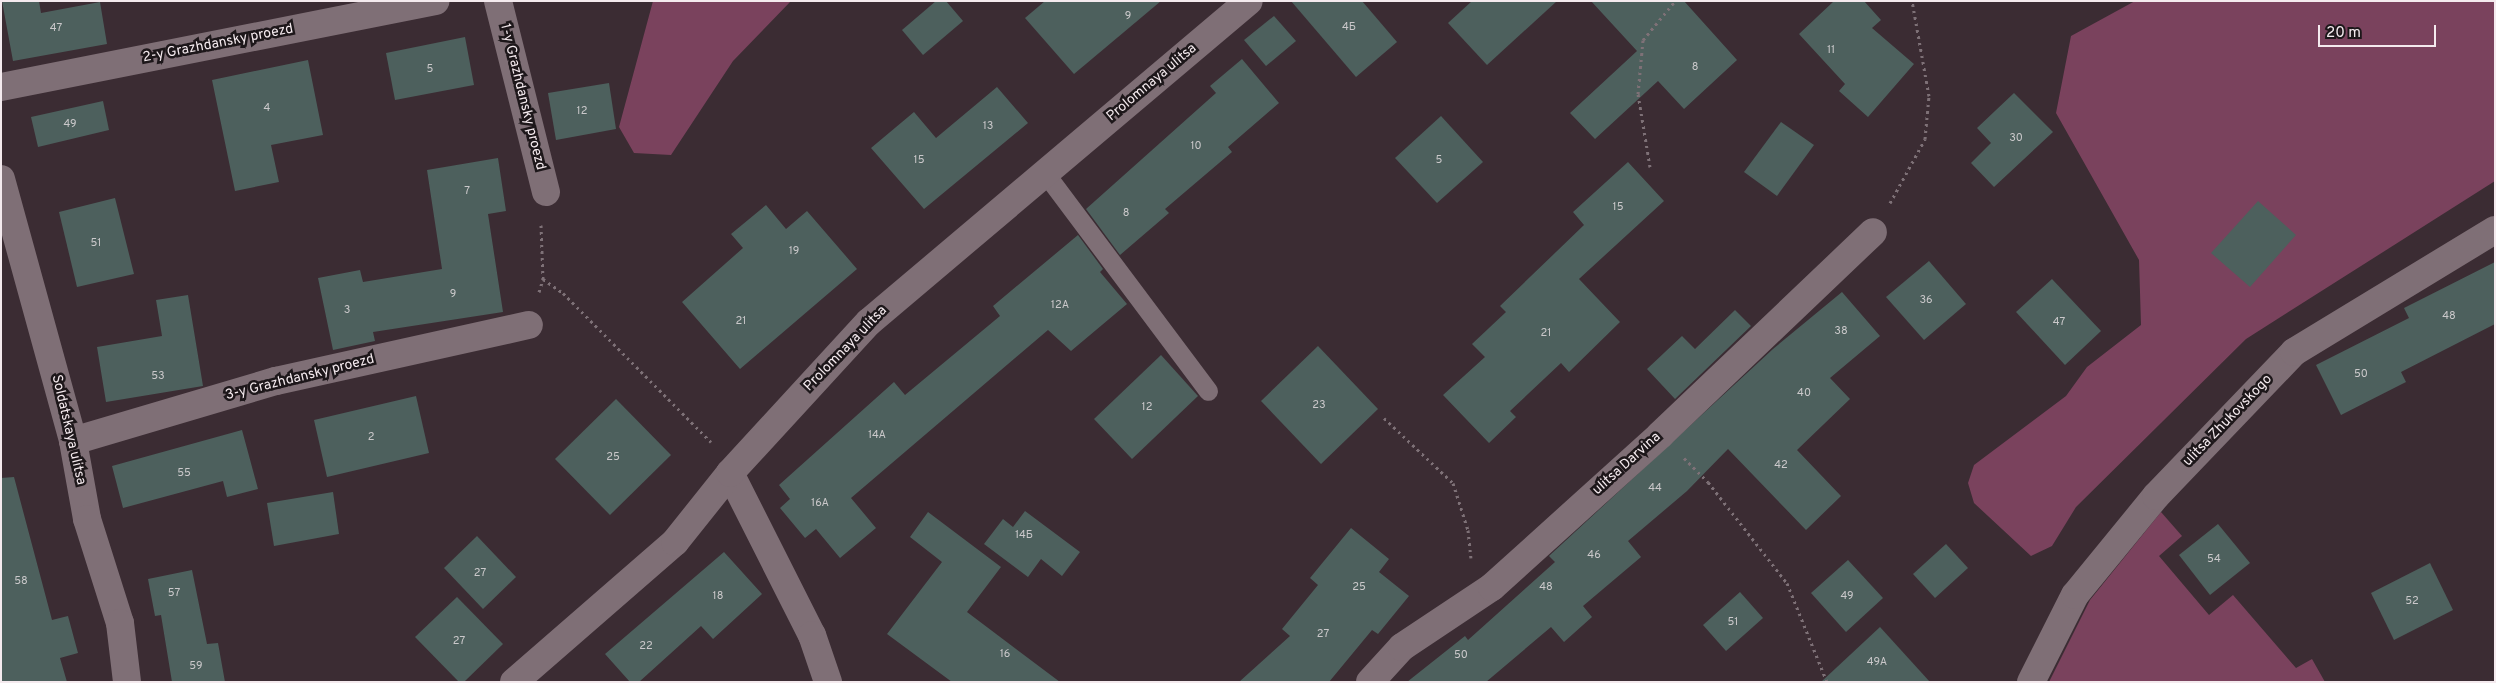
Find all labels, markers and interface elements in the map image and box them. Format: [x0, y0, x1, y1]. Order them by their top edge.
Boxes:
house number: 9 [1125, 9, 1131, 23]
scale bar [2321, 15, 2438, 47]
house number: 4Б [1342, 20, 1356, 34]
house number: 47 [50, 21, 62, 35]
street label: 2-y Grazhdansky proezd [141, 21, 295, 67]
street label: 1-y Grazhdansky proezd [496, 22, 548, 172]
text: 20 m [2326, 24, 2361, 43]
street label: Prolomnaya ulitsa [1104, 40, 1200, 126]
house number: 11 [1827, 43, 1835, 57]
house number: 8 [1692, 60, 1698, 74]
house number: 5 [427, 62, 433, 76]
house number: 4 [264, 101, 270, 115]
house number: 12 [577, 104, 587, 118]
house number: 49 [63, 117, 77, 131]
house number: 13 [983, 119, 993, 133]
house number: 30 [2009, 131, 2023, 145]
house number: 10 [1190, 139, 1202, 153]
house number: 15 [914, 153, 924, 167]
house number: 5 [1436, 153, 1442, 167]
house number: 7 [464, 184, 470, 198]
house number: 15 [1613, 200, 1623, 214]
house number: 8 [1123, 206, 1129, 220]
house number: 51 [91, 236, 101, 250]
house number: 19 [789, 244, 799, 258]
house number: 9 [450, 287, 456, 301]
house number: 36 [1919, 293, 1933, 307]
house number: 12А [1051, 298, 1069, 312]
house number: 3 [344, 303, 350, 317]
street label: Prolomnaya ulitsa [801, 303, 891, 395]
house number: 48 [2442, 309, 2456, 323]
house number: 21 [736, 314, 746, 328]
house number: 47 [2053, 315, 2065, 329]
house number: 38 [1834, 324, 1848, 338]
house number: 21 [1541, 326, 1551, 340]
street label: 3-y Grazhdansky proezd [224, 351, 376, 405]
house number: 50 [2354, 367, 2368, 381]
house number: 53 [151, 369, 165, 383]
street label: ulitsa Zhukovskogo [2180, 372, 2276, 470]
street label: Soldatskaya ulitsa [47, 373, 89, 487]
house number: 40 [1797, 386, 1811, 400]
house number: 23 [1312, 398, 1326, 412]
house number: 12 [1142, 400, 1152, 414]
house number: 14А [868, 428, 886, 442]
street label: ulitsa Darvina [1589, 429, 1665, 499]
house number: 2 [368, 430, 374, 444]
house number: 25 [606, 450, 620, 464]
house number: 42 [1774, 458, 1788, 472]
house number: 55 [177, 466, 191, 480]
house number: 44 [1648, 481, 1662, 495]
house number: 16А [811, 496, 829, 510]
house number: 14Б [1015, 528, 1033, 542]
house number: 46 [1587, 548, 1601, 562]
house number: 54 [2207, 552, 2221, 566]
house number: 27 [474, 566, 486, 580]
house number: 58 [14, 574, 28, 588]
house number: 25 [1352, 580, 1366, 594]
house number: 48 [1539, 580, 1553, 594]
house number: 57 [168, 586, 180, 600]
house number: 18 [713, 589, 723, 603]
house number: 49 [1840, 589, 1854, 603]
house number: 52 [2405, 594, 2419, 608]
house number: 51 [1728, 615, 1738, 629]
house number: 27 [1317, 627, 1329, 641]
house number: 27 [453, 634, 465, 648]
house number: 22 [639, 639, 653, 653]
house number: 16 [1000, 647, 1010, 661]
house number: 50 [1454, 648, 1468, 662]
house number: 49А [1867, 655, 1887, 669]
house number: 59 [189, 659, 203, 673]

